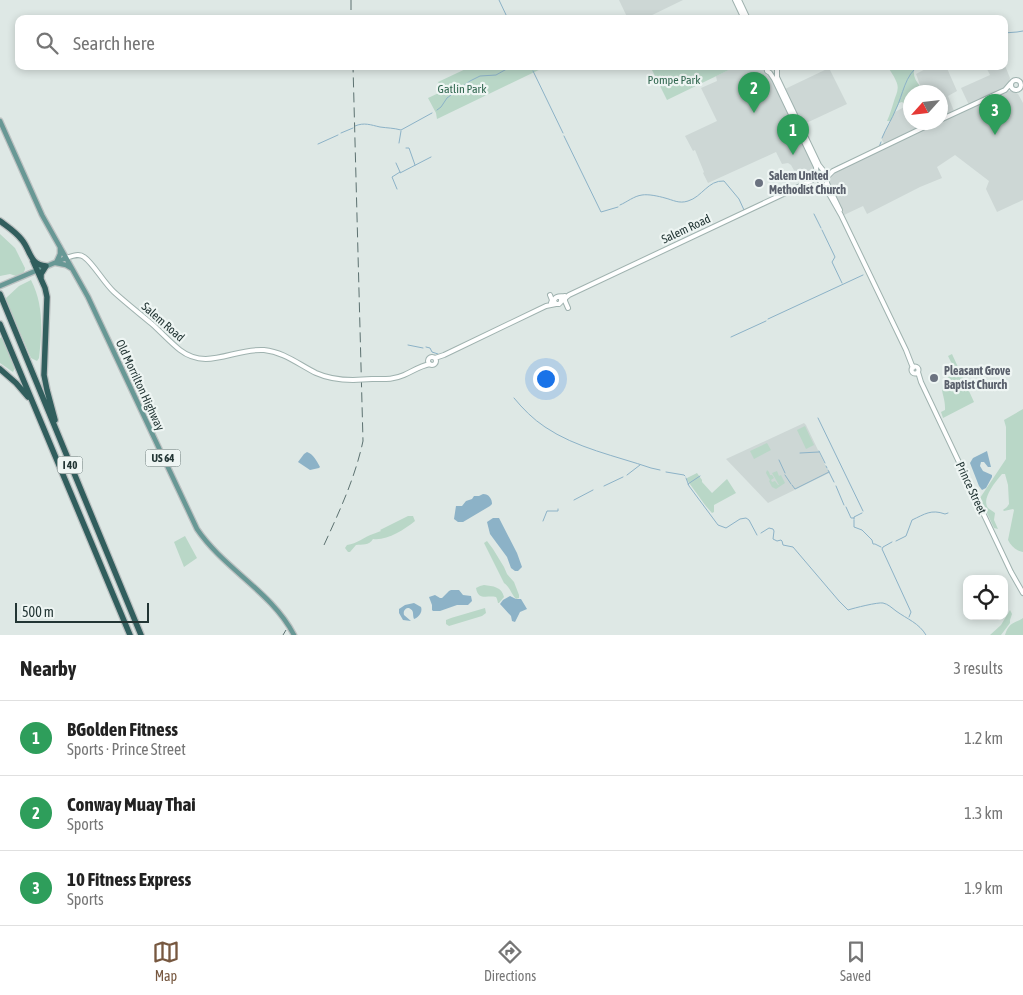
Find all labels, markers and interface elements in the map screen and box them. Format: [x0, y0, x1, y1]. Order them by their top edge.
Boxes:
search box [15, 15, 1008, 70]
icon: search [33, 29, 61, 57]
text: Search here [73, 32, 155, 54]
pin: 2 [738, 72, 770, 113]
park label: Pompe Park [648, 73, 701, 87]
park label: Gatlin Park [438, 82, 487, 96]
north arrow [903, 85, 948, 130]
pin: 3 [979, 94, 1011, 135]
pin: 1 [777, 114, 809, 155]
place label: Salem United Methodist Church [769, 169, 846, 197]
marker: Salem United Methodist Church [753, 177, 765, 189]
street label: Salem Road [659, 212, 713, 246]
street label: Salem Road [139, 300, 187, 344]
street label: Old Morrilton Highway [113, 337, 167, 433]
place label: Pleasant Grove Baptist Church [944, 364, 1011, 392]
your location [533, 366, 559, 392]
marker: Pleasant Grove Baptist Church [928, 372, 940, 384]
road number: US 64 [146, 449, 180, 466]
road number: I 40 [58, 456, 82, 474]
street label: Prince Street [953, 460, 989, 517]
map controls [963, 575, 1008, 620]
button: locate [963, 575, 1008, 620]
scale bar [15, 600, 149, 623]
text: 500 m [22, 604, 54, 620]
text: Nearby [20, 656, 76, 680]
text: 3 results [953, 659, 1003, 677]
text: BGolden Fitness [67, 718, 178, 740]
text: 1 [32, 729, 40, 747]
text: 1.2 km [964, 729, 1003, 747]
text: Sports · Prince Street [67, 740, 186, 758]
text: Conway Muay Thai [67, 793, 196, 815]
text: 2 [32, 804, 40, 822]
text: 1.3 km [964, 804, 1003, 822]
text: Sports [67, 815, 104, 833]
text: 10 Fitness Express [67, 868, 191, 890]
text: 3 [32, 879, 40, 897]
text: 1.9 km [964, 879, 1003, 897]
text: Sports [67, 890, 104, 908]
tab: Map [152, 938, 180, 984]
tab: Directions [484, 938, 536, 984]
tab: Saved [840, 938, 871, 984]

